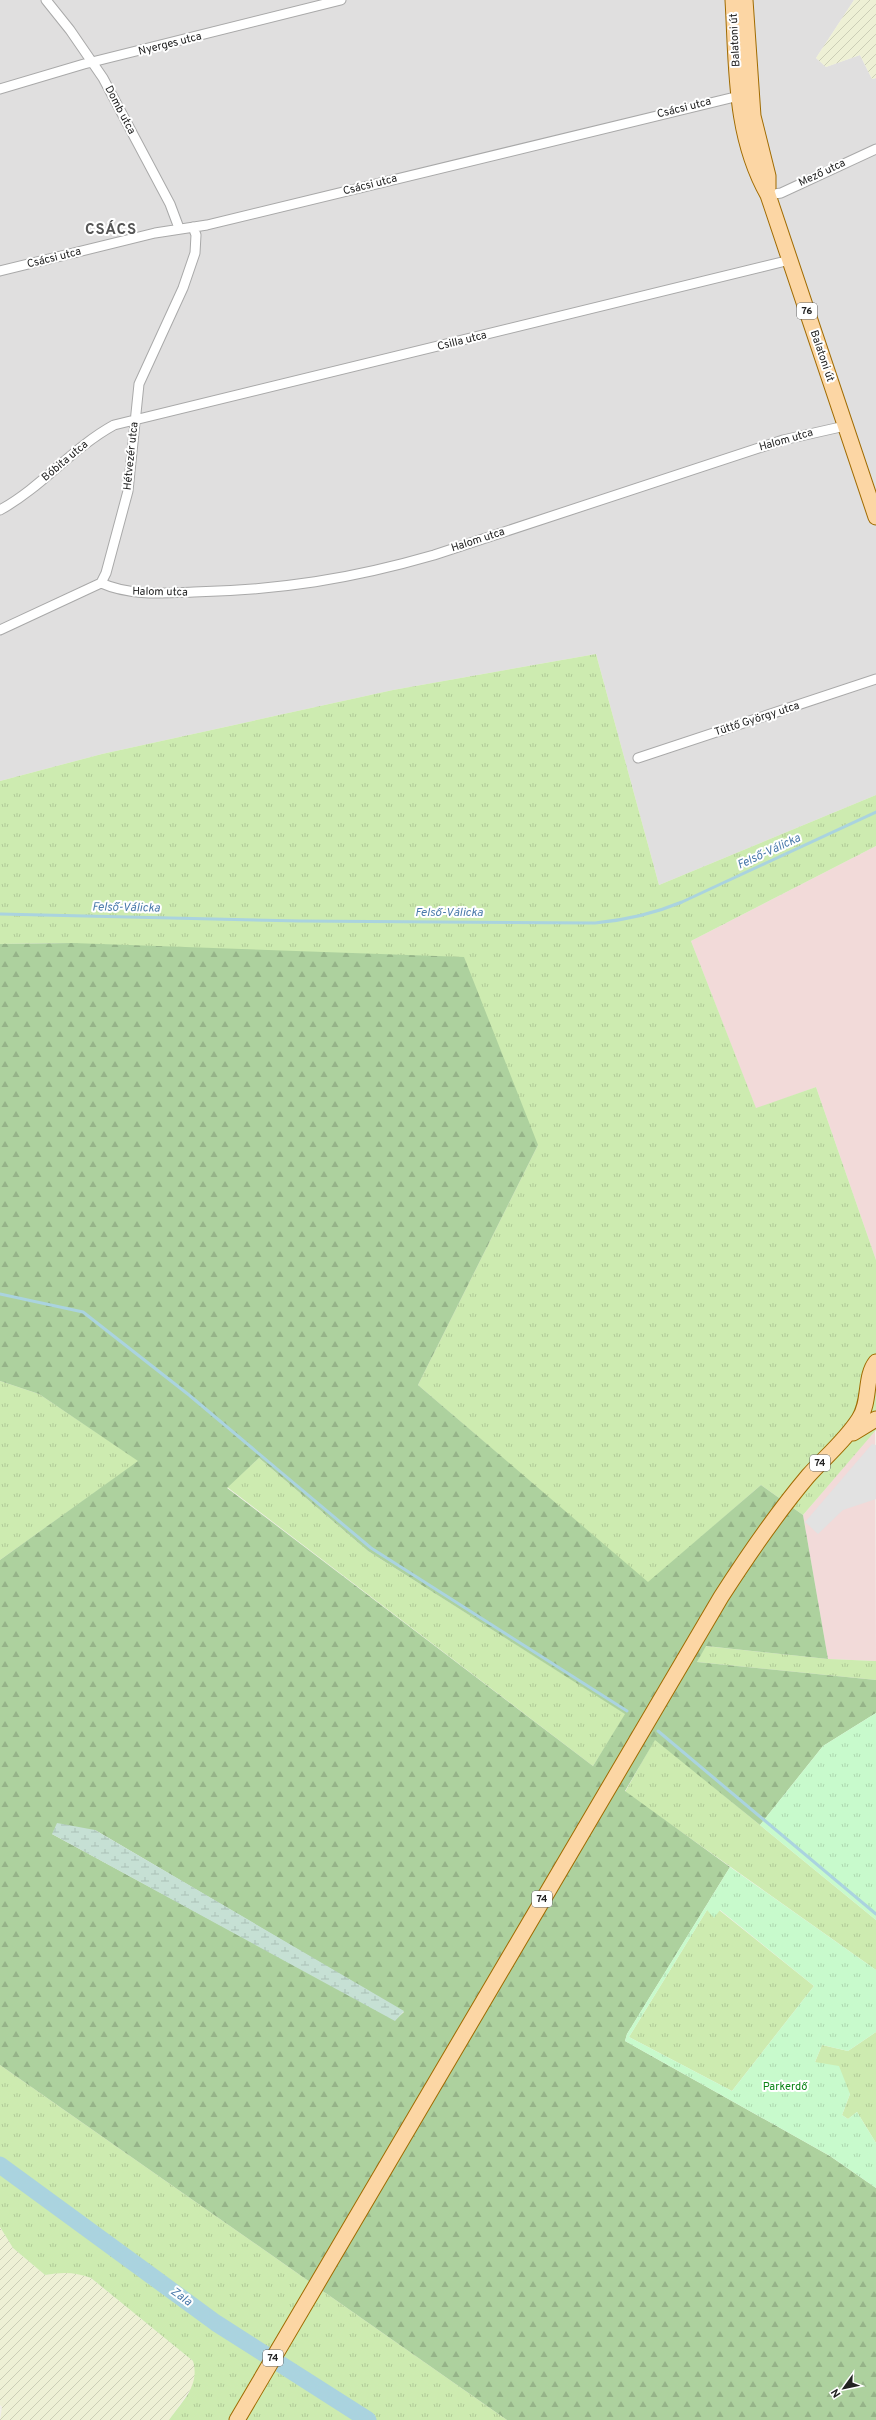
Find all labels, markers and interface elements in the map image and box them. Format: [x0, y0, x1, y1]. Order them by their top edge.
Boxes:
street label: Balatoni út [727, 13, 743, 67]
street label: Nyerges utca [137, 29, 203, 59]
street label: Domb utca [101, 83, 139, 137]
street label: Csácsi utca [655, 94, 713, 121]
street label: Mező utca [796, 156, 848, 190]
street label: Csácsi utca [341, 171, 399, 198]
district label: CSÁCS [85, 220, 137, 240]
street label: Csácsi utca [25, 244, 83, 271]
road number: 76 [797, 303, 817, 319]
street label: Csilla utca [436, 328, 488, 354]
street label: Balatoni út [807, 328, 837, 384]
street label: Hétvezér utca [120, 421, 142, 491]
street label: Halom utca [757, 426, 815, 454]
street label: Bóbita utca [39, 437, 91, 484]
street label: Halom utca [449, 525, 507, 555]
street label: Halom utca [132, 585, 188, 599]
street label: Tüttő György utca [713, 699, 802, 739]
water label: Felső-Válicka [735, 830, 804, 874]
water label: Felső-Válicka [92, 899, 161, 917]
water label: Felső-Válicka [415, 905, 484, 921]
road number: 74 [810, 1455, 830, 1471]
road number: 74 [532, 1891, 552, 1907]
park label: Parkerdő [763, 2080, 808, 2094]
water label: Zala [167, 2284, 196, 2311]
road number: 74 [263, 2350, 283, 2366]
north arrow [824, 2368, 864, 2408]
text: N [828, 2386, 844, 2400]

